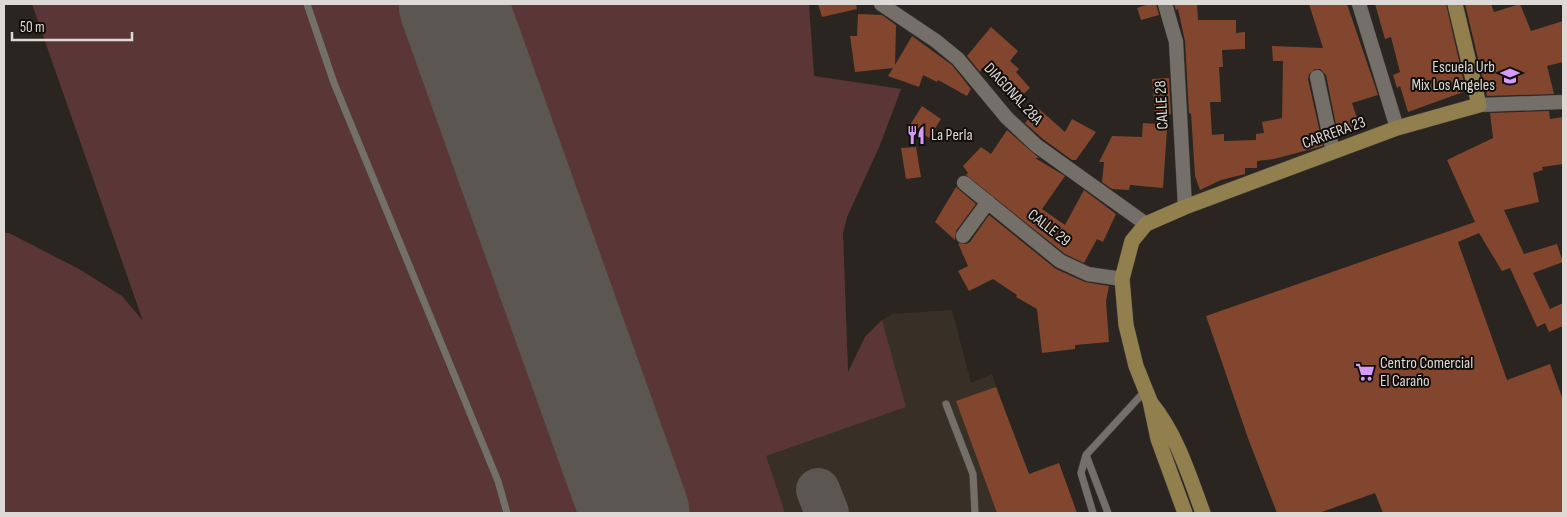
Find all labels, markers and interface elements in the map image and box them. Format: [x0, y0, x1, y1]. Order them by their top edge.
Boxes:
scale bar [12, 10, 132, 42]
text: 50 m [20, 18, 45, 37]
place label: Escuela Urb Mix Los Angeles [1411, 58, 1495, 95]
street label: DIAGONAL 28A [980, 59, 1047, 129]
school or university icon: Escuela Urb Mix Los Angeles [1499, 65, 1521, 87]
street label: CALLE 28 [1151, 80, 1173, 130]
street label: CARRERA 23 [1300, 113, 1368, 153]
restaurant icon: La Perla [905, 124, 927, 146]
place label: La Perla [931, 126, 973, 145]
street label: CALLE 29 [1024, 205, 1074, 251]
place label: Centro Comercial El Caraño [1380, 354, 1473, 391]
supermarket icon: Centro Comercial El Caraño [1354, 361, 1376, 383]

